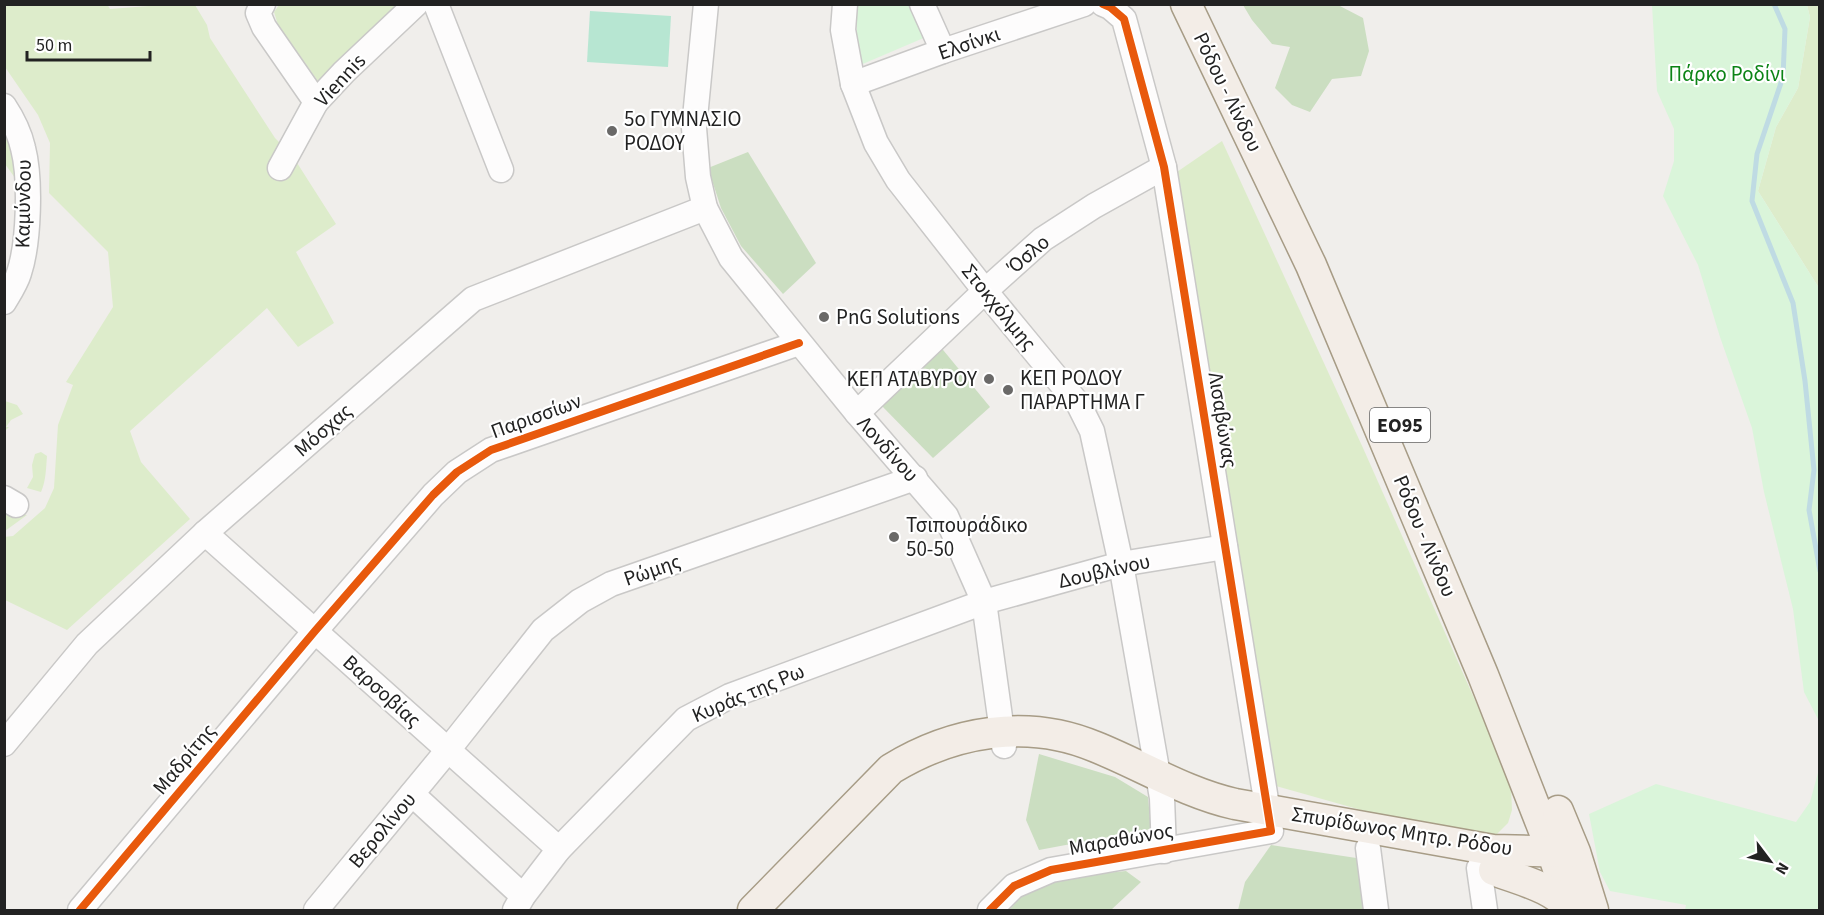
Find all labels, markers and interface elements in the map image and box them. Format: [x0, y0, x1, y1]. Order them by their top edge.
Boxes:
street label: Ελσίνκι [934, 18, 1004, 68]
scale bar [27, 24, 150, 62]
street label: Ρόδου - Λίνδου [1186, 27, 1270, 157]
text: 50 m [36, 33, 72, 58]
street label: Viennis [307, 46, 373, 113]
park label: Πάρκο Ροδίνι [1669, 59, 1785, 89]
place label: 5ο ΓΥΜΝΑΣΙΟ ΡΟΔΟΥ [624, 104, 741, 158]
marker: 5ο ΓΥΜΝΑΣΙΟ ΡΟΔΟΥ [605, 124, 619, 138]
street label: Καμύνδου [7, 159, 39, 249]
street label: Όσλο [999, 227, 1056, 282]
street label: Στοκχόλμης [955, 257, 1043, 357]
place label: PnG Solutions [836, 302, 960, 332]
marker: PnG Solutions [817, 310, 831, 324]
place label: ΚΕΠ ΡΟΔΟΥ ΠΑΡΑΡΤΗΜΑ Γ [1020, 363, 1145, 417]
place label: ΚΕΠ ΑΤΑΒΥΡΟΥ [846, 364, 978, 394]
street label: Λισαβώνας [1201, 370, 1245, 470]
marker: ΚΕΠ ΑΤΑΒΥΡΟΥ [982, 372, 996, 386]
marker: ΚΕΠ ΡΟΔΟΥ ΠΑΡΑΡΤΗΜΑ Γ [1001, 383, 1015, 397]
street label: Παρισσίων [486, 386, 586, 446]
street label: Μόσχας [287, 396, 359, 464]
road number: ΕΟ95 [1370, 408, 1430, 442]
street label: Λονδίνου [850, 409, 926, 489]
street label: Ρόδου - Λίνδου [1386, 470, 1464, 602]
place label: Τσιπουράδικο 50-50 [906, 510, 1028, 564]
marker: Τσιπουράδικο 50-50 [887, 530, 901, 544]
street label: Ρώμης [620, 546, 684, 594]
street label: Δουβλίνου [1055, 546, 1153, 596]
street label: Βαρσοβίας [336, 648, 428, 734]
street label: Κυράς της Ρω [687, 656, 809, 730]
street label: Μαδρίτης [145, 717, 223, 801]
street label: Βερολίνου [341, 785, 423, 875]
street label: Σπυρίδωνος Μητρ. Ρόδου [1290, 799, 1514, 863]
street label: Μαραθώνος [1066, 815, 1176, 863]
north arrow [1740, 831, 1800, 891]
text: N [1770, 858, 1794, 879]

